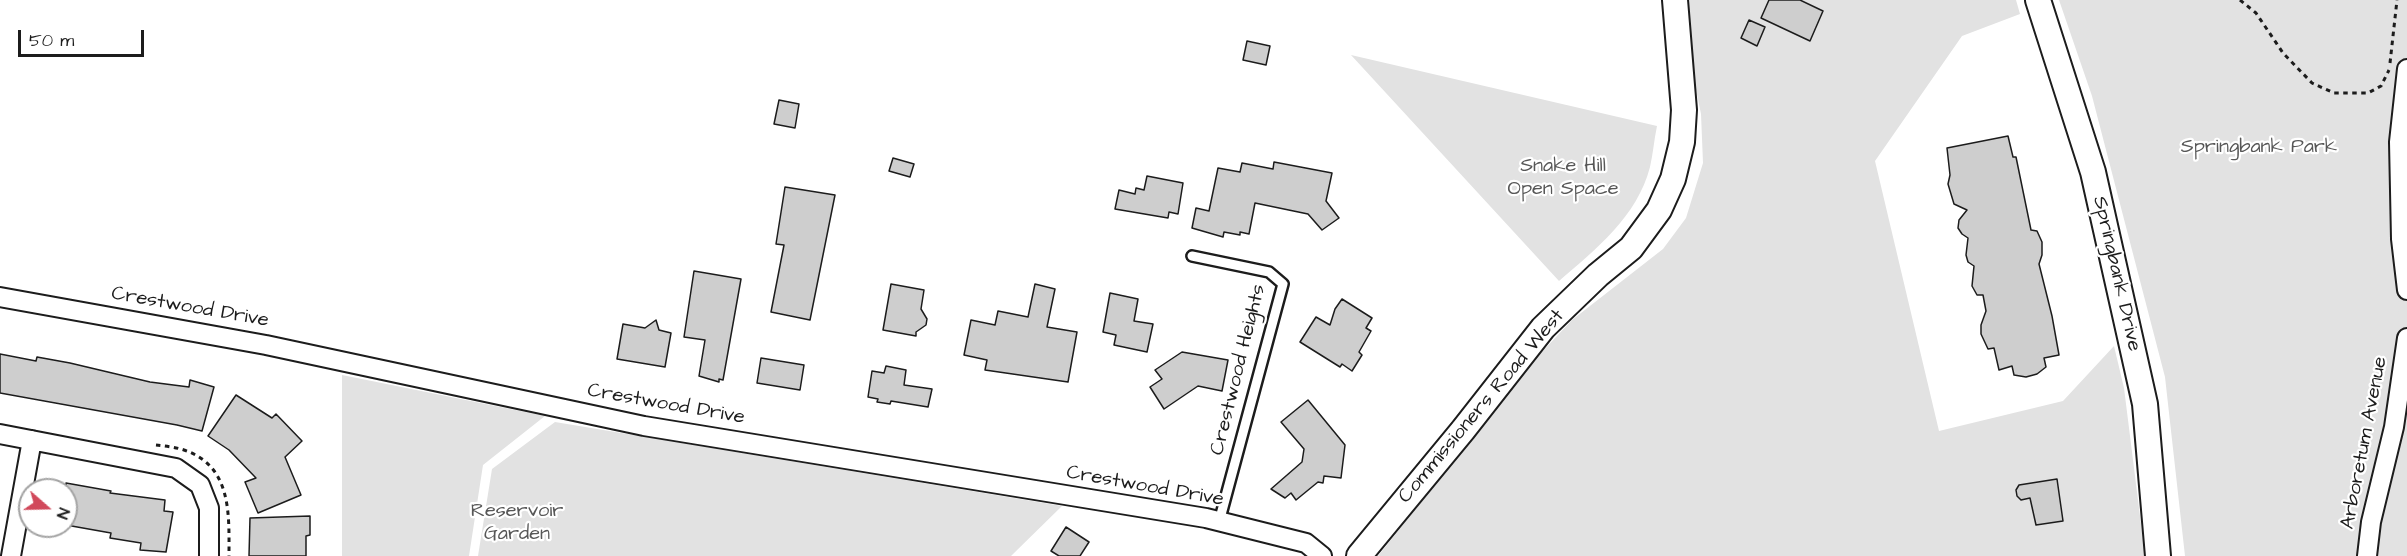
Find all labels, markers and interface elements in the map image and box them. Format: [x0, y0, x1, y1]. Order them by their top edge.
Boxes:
scale bar [21, 18, 147, 56]
text: 50 m [29, 28, 74, 53]
park label: Springbank Park [2181, 136, 2337, 160]
park label: Snake Hill Open Space [1508, 155, 1618, 202]
street label: Springbank Drive [2087, 194, 2145, 354]
street label: Crestwood Drive [109, 282, 271, 334]
street label: Crestwood Heights [1206, 282, 1272, 458]
street label: Commissioners Road West [1394, 305, 1570, 509]
street label: Arboretum Avenue [2337, 355, 2393, 531]
street label: Crestwood Drive [585, 379, 747, 431]
street label: Crestwood Drive [1064, 461, 1226, 513]
north arrow [18, 478, 78, 538]
park label: Reservoir Garden [471, 500, 563, 547]
text: N [51, 505, 75, 522]

